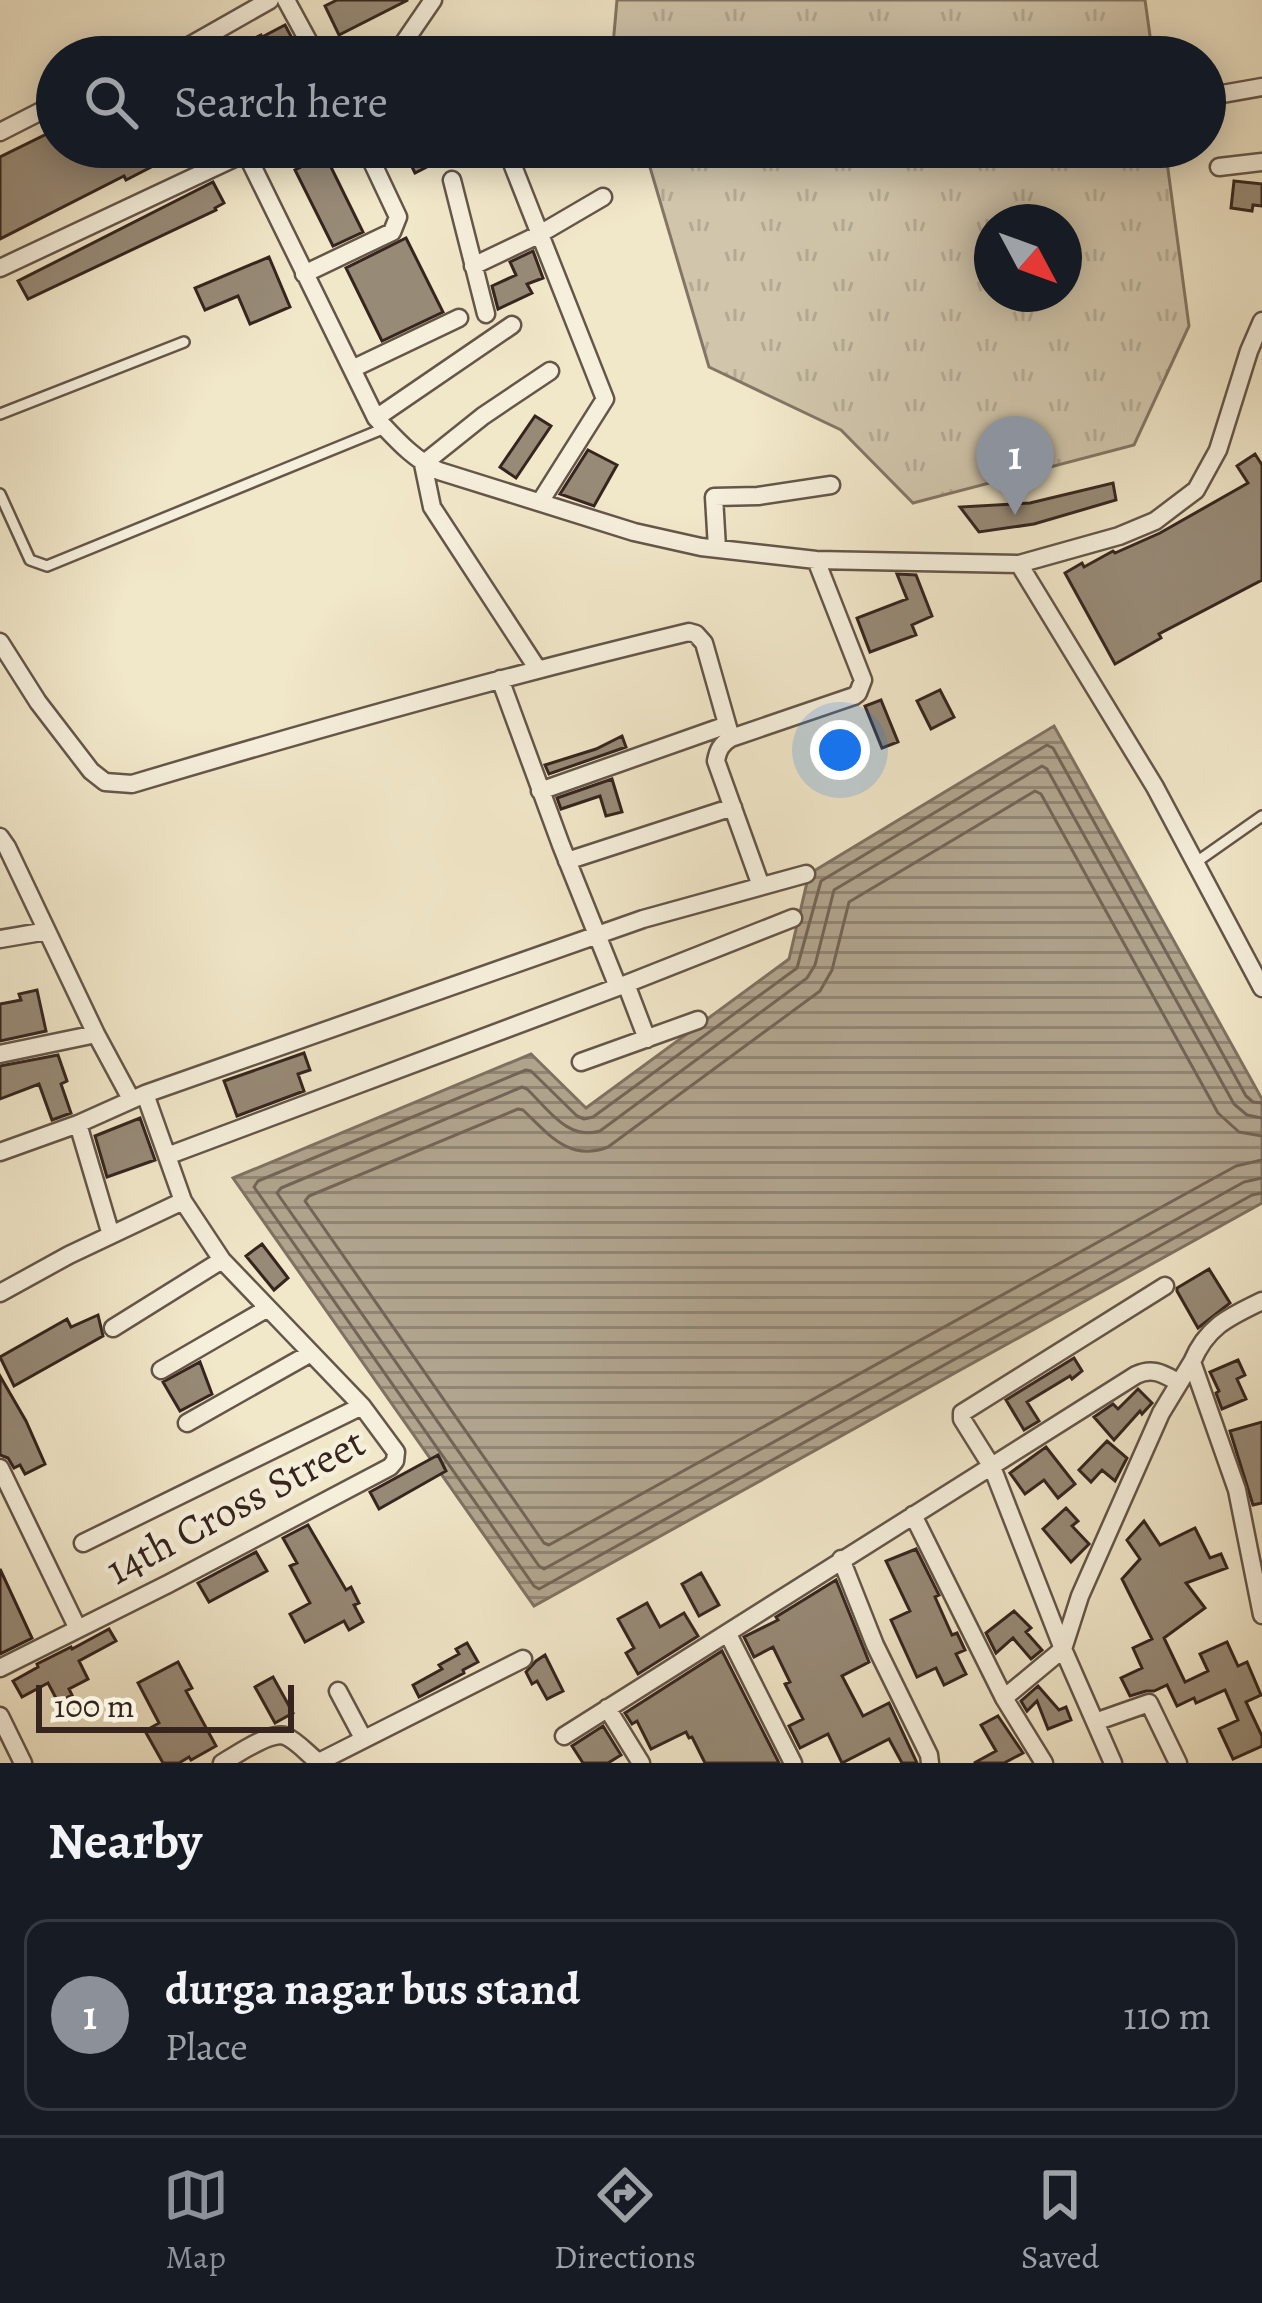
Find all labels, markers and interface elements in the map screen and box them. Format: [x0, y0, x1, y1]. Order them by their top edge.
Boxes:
search box [36, 36, 1226, 168]
icon: search [78, 69, 144, 135]
text: Search here [174, 71, 388, 133]
north arrow [974, 204, 1082, 312]
pin: 1 [976, 416, 1054, 515]
your location [810, 720, 870, 780]
street label: 14th Cross Street [96, 1413, 375, 1598]
scale bar [36, 1679, 294, 1732]
text: 100 m [54, 1683, 134, 1728]
text: Nearby [48, 1806, 202, 1876]
text: durga nagar bus stand [165, 1958, 580, 2020]
text: 1 [83, 1989, 97, 2042]
text: 110 m [1123, 1989, 1211, 2042]
text: Place [165, 2020, 248, 2073]
tab: Map [163, 2162, 229, 2279]
tab: Directions [554, 2162, 696, 2279]
tab: Saved [1021, 2162, 1099, 2279]

